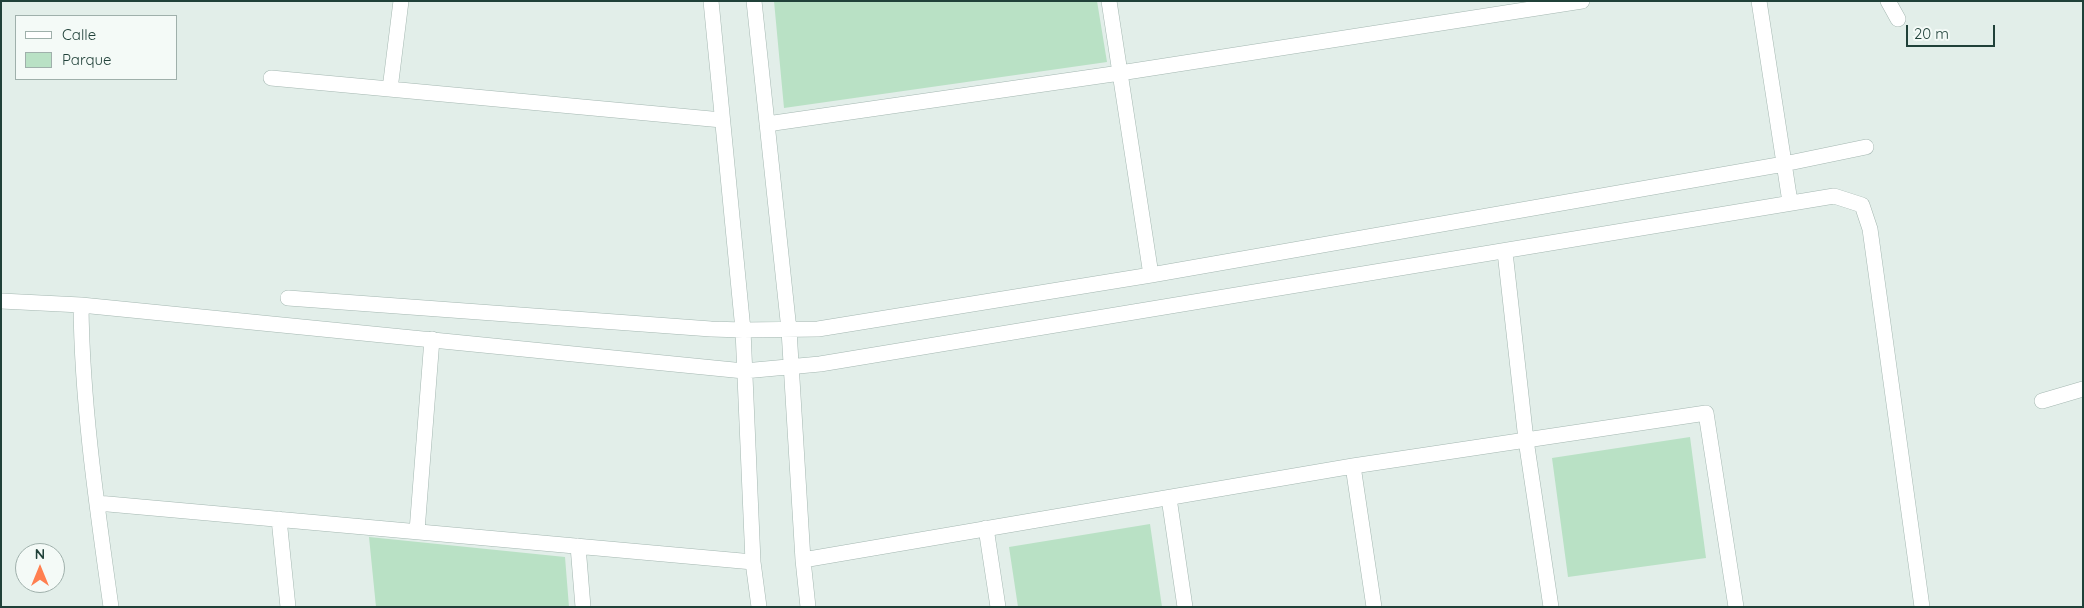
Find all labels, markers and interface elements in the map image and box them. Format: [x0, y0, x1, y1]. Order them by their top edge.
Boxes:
legend [15, 15, 178, 80]
scale bar [1909, 15, 1998, 47]
text: 20 m [1914, 24, 1949, 43]
text: Calle [62, 25, 96, 44]
text: Parque [62, 50, 112, 69]
north arrow [15, 543, 65, 593]
text: N [35, 545, 45, 563]

